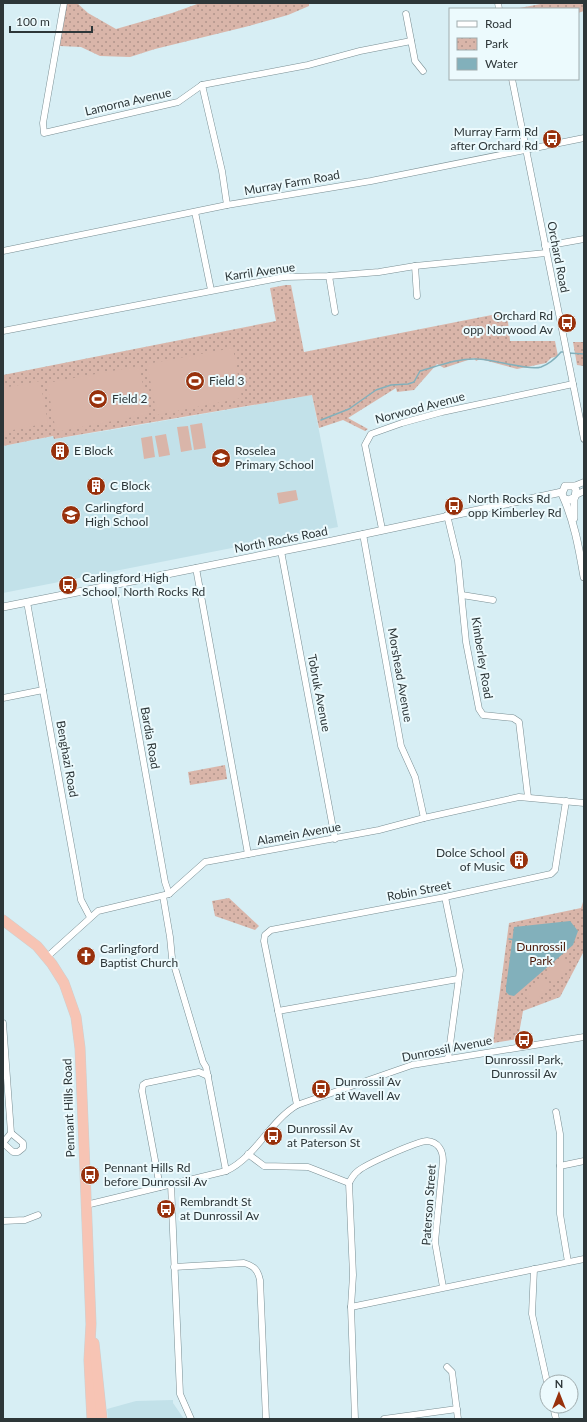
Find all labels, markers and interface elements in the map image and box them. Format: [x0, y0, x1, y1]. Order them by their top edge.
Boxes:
scale bar [10, 8, 92, 34]
legend [449, 8, 579, 80]
text: 100 m [16, 14, 50, 29]
text: Road [485, 16, 512, 31]
text: Park [485, 36, 509, 51]
text: Water [485, 56, 518, 71]
street label: Lamorna Avenue [83, 84, 173, 119]
place label: Murray Farm Rd after Orchard Rd [451, 124, 538, 153]
bus stop icon: Murray Farm Rd after Orchard Rd [541, 128, 563, 150]
street label: Murray Farm Road [243, 167, 341, 198]
street label: Orchard Road [544, 220, 573, 294]
street label: Karril Avenue [224, 259, 296, 284]
place label: Orchard Rd opp Norwood Av [463, 308, 554, 337]
bus stop icon: Orchard Rd opp Norwood Av [556, 312, 578, 334]
sports icon: Field 3 [184, 370, 206, 392]
place label: Field 3 [209, 373, 245, 388]
sports icon: Field 2 [87, 388, 109, 410]
street label: Norwood Avenue [373, 388, 466, 427]
place label: Field 2 [112, 391, 148, 406]
building icon: E Block [49, 440, 71, 462]
place label: E Block [74, 443, 114, 458]
place label: Roselea Primary School [235, 443, 314, 472]
school or university icon: Roselea Primary School [210, 447, 232, 469]
building icon: C Block [85, 475, 107, 497]
place label: C Block [110, 478, 151, 493]
place label: North Rocks Rd opp Kimberley Rd [468, 491, 561, 520]
bus stop icon: North Rocks Rd opp Kimberley Rd [443, 495, 465, 517]
place label: Carlingford High School [85, 500, 148, 529]
school or university icon: Carlingford High School [60, 504, 82, 526]
street label: North Rocks Road [233, 523, 329, 556]
place label: Carlingford High School, North Rocks Rd [82, 570, 205, 599]
bus stop icon: Carlingford High School, North Rocks Rd [57, 574, 79, 596]
street label: Kimberley Road [469, 616, 496, 700]
street label: Morshead Avenue [385, 627, 416, 723]
street label: Tobruk Avenue [305, 653, 334, 733]
street label: Bardia Road [138, 706, 163, 770]
street label: Benghazi Road [53, 719, 82, 798]
street label: Alamein Avenue [256, 819, 342, 848]
place label: Dolce School of Music [436, 845, 505, 874]
building icon: Dolce School of Music [508, 849, 530, 871]
street label: Robin Street [386, 877, 453, 904]
park label: Dunrossil Park [516, 939, 566, 968]
place label: Carlingford Baptist Church [100, 941, 178, 970]
church icon: Carlingford Baptist Church [75, 945, 97, 967]
bus stop icon: Dunrossil Park, Dunrossil Av [513, 1029, 535, 1051]
street label: Dunrossil Avenue [400, 1032, 493, 1065]
place label: Dunrossil Park, Dunrossil Av [485, 1052, 564, 1081]
street label: Pennant Hills Road [59, 1058, 78, 1158]
place label: Dunrossil Av at Wavell Av [335, 1074, 402, 1103]
bus stop icon: Dunrossil Av at Wavell Av [310, 1078, 332, 1100]
place label: Dunrossil Av at Paterson St [287, 1121, 361, 1150]
bus stop icon: Dunrossil Av at Paterson St [262, 1125, 284, 1147]
place label: Pennant Hills Rd before Dunrossil Av [104, 1160, 208, 1189]
street label: Paterson Street [418, 1163, 439, 1246]
bus stop icon: Pennant Hills Rd before Dunrossil Av [79, 1164, 101, 1186]
place label: Rembrandt St at Dunrossil Av [180, 1194, 260, 1223]
bus stop icon: Rembrandt St at Dunrossil Av [155, 1198, 177, 1220]
north arrow [539, 1374, 579, 1414]
text: N [555, 1377, 563, 1390]

